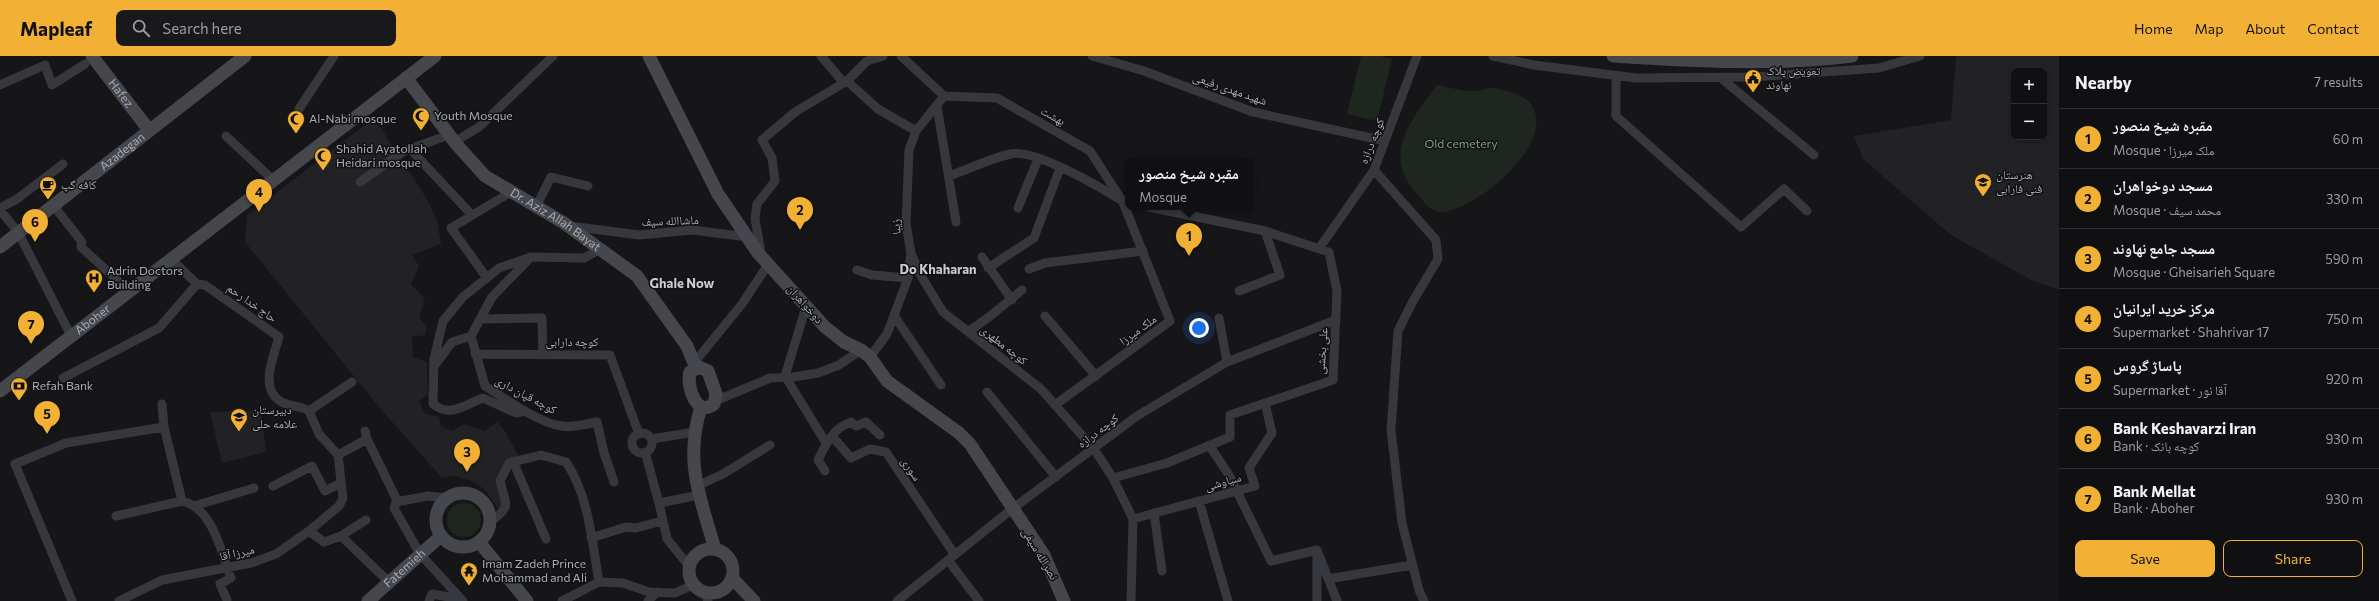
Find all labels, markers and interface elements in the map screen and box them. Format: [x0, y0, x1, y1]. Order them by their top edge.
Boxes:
search box [116, 10, 396, 46]
text: Mapleaf [20, 17, 92, 40]
icon: search [130, 17, 152, 39]
text: Search here [162, 19, 242, 37]
text: Home [2134, 20, 2173, 37]
text: Map [2195, 20, 2223, 37]
text: About [2245, 20, 2285, 37]
text: Contact [2307, 20, 2359, 37]
place label: تعویض پلاک نهاوند [1766, 63, 1821, 92]
public building icon: تعویض پلاک نهاوند [1743, 68, 1763, 93]
map controls [2011, 68, 2047, 140]
button: + [2011, 68, 2047, 104]
street label: شهید مهدی رفیعی [1191, 69, 1269, 108]
text: Nearby [2075, 72, 2132, 93]
text: 7 results [2314, 74, 2363, 90]
street label: Hafez [106, 76, 137, 110]
street label: بهشت [1038, 103, 1068, 129]
button: − [2011, 104, 2047, 140]
mosque icon: Youth Mosque [411, 106, 431, 131]
place label: Youth Mosque [434, 108, 513, 122]
mosque icon: Al-Nabi mosque [286, 109, 306, 134]
place label: Al-Nabi mosque [309, 111, 396, 125]
street label: کوچه درازه [1356, 116, 1387, 166]
text: مقبره شیخ منصور [2113, 116, 2213, 134]
street label: Azadegan [96, 129, 147, 173]
text: 1 [2085, 131, 2091, 147]
text: 60 m [2333, 131, 2363, 147]
park label: Old cemetery [1424, 136, 1498, 150]
place label: Shahid Ayatollah Heidari mosque [336, 141, 427, 169]
text: Mosque · ملک میرزا [2113, 142, 2214, 158]
mosque icon: Shahid Ayatollah Heidari mosque [313, 146, 333, 171]
popup [1125, 158, 1253, 210]
text: مقبره شیخ منصور [1139, 164, 1239, 182]
place label: هنرستان فنی فارابی [1996, 167, 2042, 196]
school or university icon: هنرستان فنی فارابی [1973, 172, 1993, 197]
cafe icon: کافه گپ [38, 175, 58, 200]
text: مسجد دوخواهران [2113, 176, 2213, 194]
place label: کافه گپ [61, 177, 97, 192]
pin: 4 [246, 179, 272, 212]
street label: Dr. Aziz Allah Bayat [508, 185, 604, 253]
text: Mosque [1139, 189, 1187, 205]
text: 2 [2084, 191, 2092, 207]
text: 330 m [2326, 191, 2363, 207]
pin: 2 [787, 197, 813, 230]
text: Mosque · محمد سیف [2113, 202, 2221, 218]
pin: 6 [22, 209, 48, 242]
street label: ماشاالله سیف [641, 212, 699, 229]
street label: زیبا [887, 218, 904, 235]
pin: 1 [1176, 223, 1202, 256]
text: مسجد جامع نهاوند [2113, 239, 2215, 257]
text: 3 [2084, 251, 2092, 267]
text: 590 m [2325, 251, 2363, 267]
district label: Do Khaharan [899, 261, 977, 277]
place label: Adrin Doctors Building [107, 263, 183, 291]
text: Mosque · Gheisarieh Square [2113, 264, 2275, 280]
hospital icon: Adrin Doctors Building [84, 268, 104, 293]
district label: Ghale Now [650, 275, 715, 291]
street label: حاج خدا رحم [224, 280, 281, 326]
street label: دوخواهران [784, 281, 827, 326]
text: مرکز خرید ایرانیان [2113, 299, 2215, 317]
street label: Aboher [72, 301, 113, 337]
pin: 7 [18, 311, 44, 344]
street label: ملک میرزا [1116, 311, 1159, 348]
text: 4 [2084, 311, 2092, 327]
text: 750 m [2326, 311, 2363, 327]
your location [1189, 318, 1209, 338]
street label: کوچه مطهری [978, 322, 1031, 368]
text: Supermarket · Shahrivar 17 [2113, 324, 2269, 340]
street label: علی بخشی [1312, 327, 1331, 375]
street label: کوچه دارابی [546, 334, 598, 349]
text: پاساژ گروس [2113, 356, 2182, 374]
text: 5 [2084, 371, 2092, 387]
text: 920 m [2326, 371, 2363, 387]
street label: کوچه قپان داری [493, 372, 560, 417]
bank icon: Refah Bank [9, 376, 29, 401]
place label: Refah Bank [32, 378, 94, 392]
text: Supermarket · آقا نور [2113, 382, 2227, 398]
pin: 5 [34, 401, 60, 434]
place label: دبیرستان علامه حلی [252, 402, 297, 431]
school or university icon: دبیرستان علامه حلی [229, 407, 249, 432]
street label: کوچه درازه [1074, 410, 1121, 451]
text: Bank Keshavarzi Iran [2113, 419, 2256, 437]
text: 6 [2084, 431, 2092, 447]
text: 930 m [2325, 431, 2363, 447]
text: Bank · کوچه بانک [2113, 438, 2199, 454]
pin: 3 [454, 439, 480, 472]
street label: سوری [898, 454, 925, 484]
street label: سیاوشی [1203, 469, 1243, 494]
text: Bank Mellat [2113, 482, 2196, 500]
text: 7 [2084, 491, 2092, 507]
text: 930 m [2325, 491, 2363, 507]
text: Bank · Aboher [2113, 500, 2195, 516]
street label: نصرالله سیفی [1019, 525, 1062, 583]
button: Save [2075, 540, 2215, 577]
button: Share [2223, 540, 2363, 577]
street label: میرزا آقا [218, 541, 256, 564]
street label: Fatemieh [380, 546, 428, 590]
place label: Imam Zadeh Prince Mohammad and Ali [482, 556, 587, 584]
temple icon: Imam Zadeh Prince Mohammad and Ali [459, 561, 479, 586]

